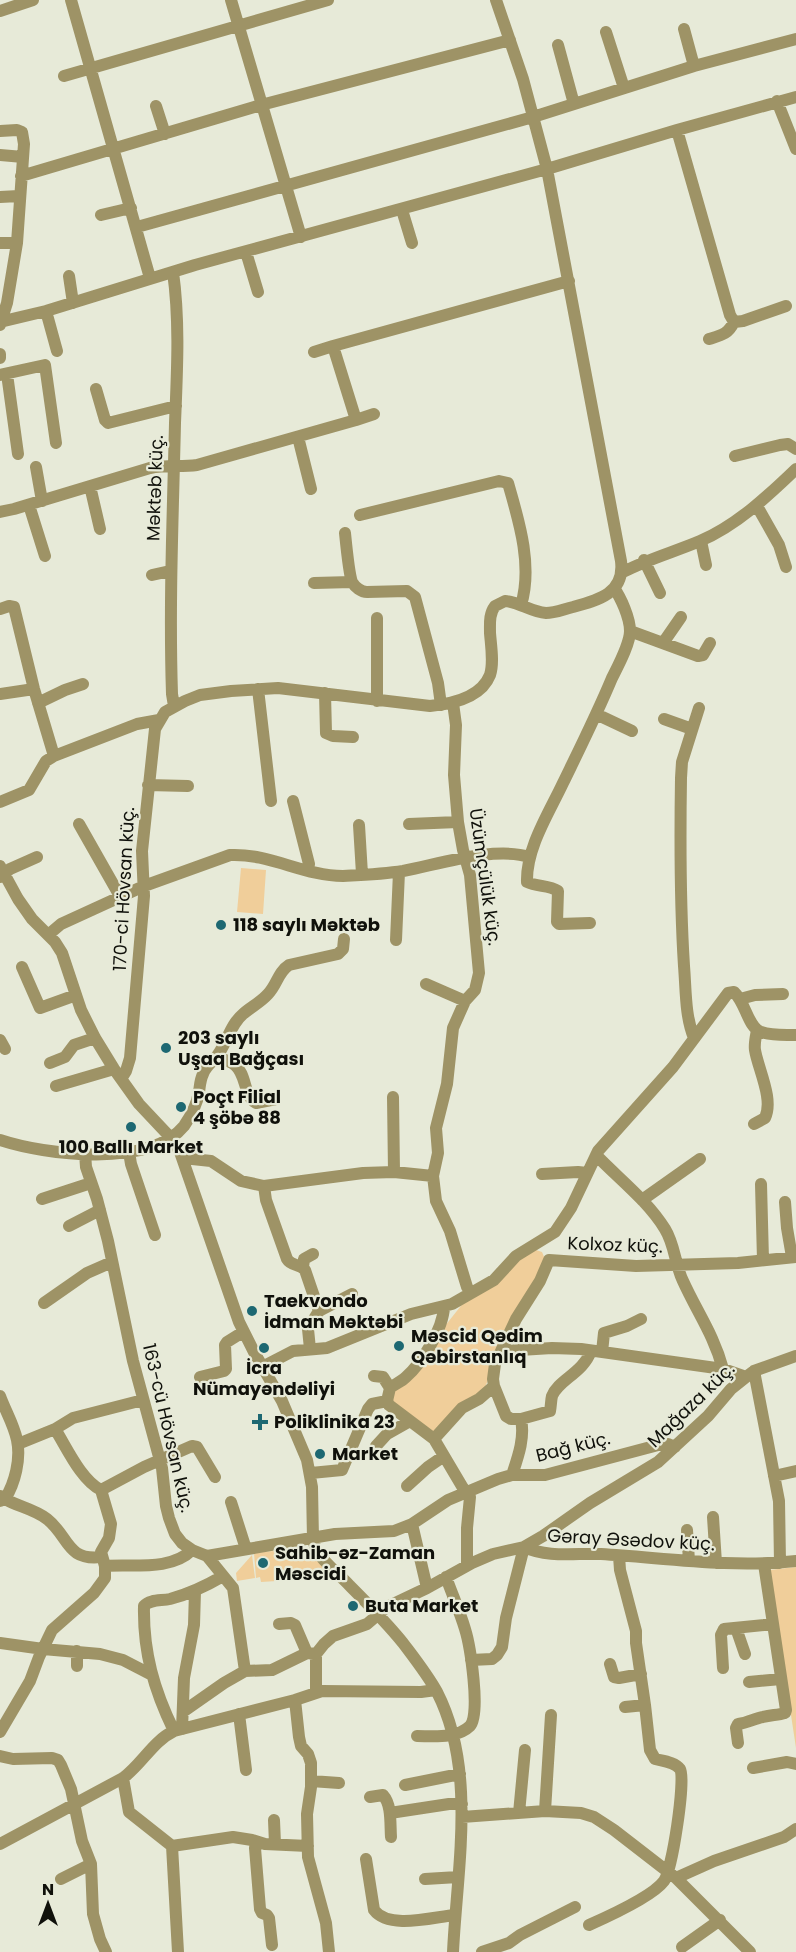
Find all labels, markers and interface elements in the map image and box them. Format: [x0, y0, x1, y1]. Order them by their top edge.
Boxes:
street label: Məktəb küç. [140, 435, 169, 541]
street label: 170-ci Hövsan küç. [107, 806, 140, 972]
street label: Üzümçülük küç. [463, 807, 508, 947]
place label: 118 saylı Məktəb [233, 912, 380, 937]
marker: 118 saylı Məktəb [214, 918, 228, 932]
place label: 203 saylı Uşaq Bağçası [178, 1025, 304, 1071]
marker: 203 saylı Uşaq Bağçası [159, 1041, 173, 1055]
place label: Poçt Filial 4 şöbə 88 [193, 1084, 281, 1130]
marker: Poçt Filial 4 şöbə 88 [174, 1100, 188, 1114]
marker: 100 Ballı Market [124, 1120, 138, 1134]
place label: 100 Ballı Market [59, 1134, 203, 1159]
street label: Kolxoz küç. [567, 1230, 663, 1259]
place label: Taekvondo İdman Məktəbi [264, 1288, 403, 1334]
marker: Taekvondo İdman Məktəbi [245, 1304, 259, 1318]
place label: Məscid Qədim Qəbirstanlıq [411, 1323, 543, 1369]
marker: Məscid Qədim Qəbirstanlıq [392, 1339, 406, 1353]
street label: 163-cü Hövsan küç. [137, 1341, 200, 1515]
marker: İcra Nümayəndəliyi [257, 1341, 271, 1355]
place label: İcra Nümayəndəliyi [193, 1355, 335, 1401]
street label: Mağaza küç. [641, 1357, 740, 1453]
place label: Poliklinika 23 [274, 1409, 395, 1434]
marker: Poliklinika 23 [251, 1413, 269, 1431]
street label: Bağ küç. [533, 1425, 613, 1468]
place label: Market [332, 1441, 398, 1466]
marker: Market [313, 1447, 327, 1461]
street label: Gəray Əsədov küç. [547, 1523, 715, 1556]
place label: Sahib-əz-Zaman Məscidi [275, 1540, 435, 1586]
marker: Sahib-əz-Zaman Məscidi [256, 1556, 270, 1570]
place label: Buta Market [365, 1593, 478, 1618]
marker: Buta Market [346, 1599, 360, 1613]
north arrow [18, 1874, 78, 1934]
text: N [42, 1878, 54, 1901]

